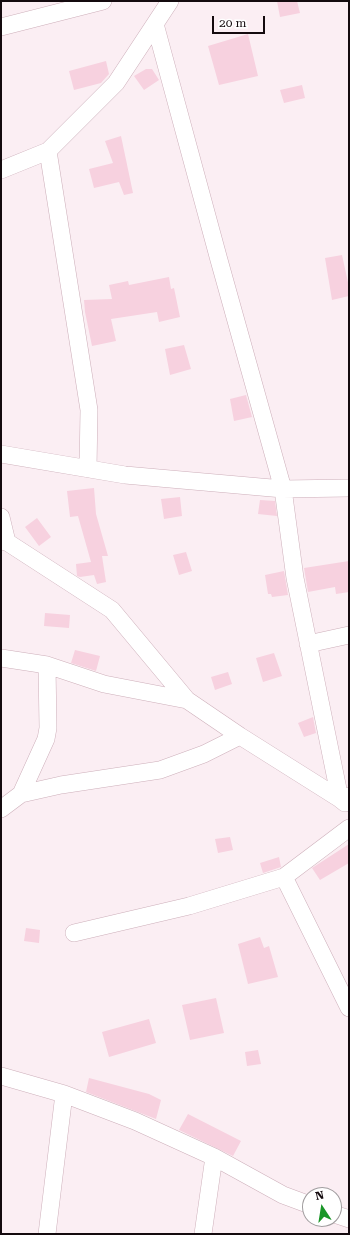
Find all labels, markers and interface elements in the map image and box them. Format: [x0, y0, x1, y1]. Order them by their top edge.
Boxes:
scale bar [214, 8, 267, 34]
text: 20 m [219, 16, 246, 30]
north arrow [302, 1187, 342, 1227]
text: N [314, 1189, 325, 1203]

